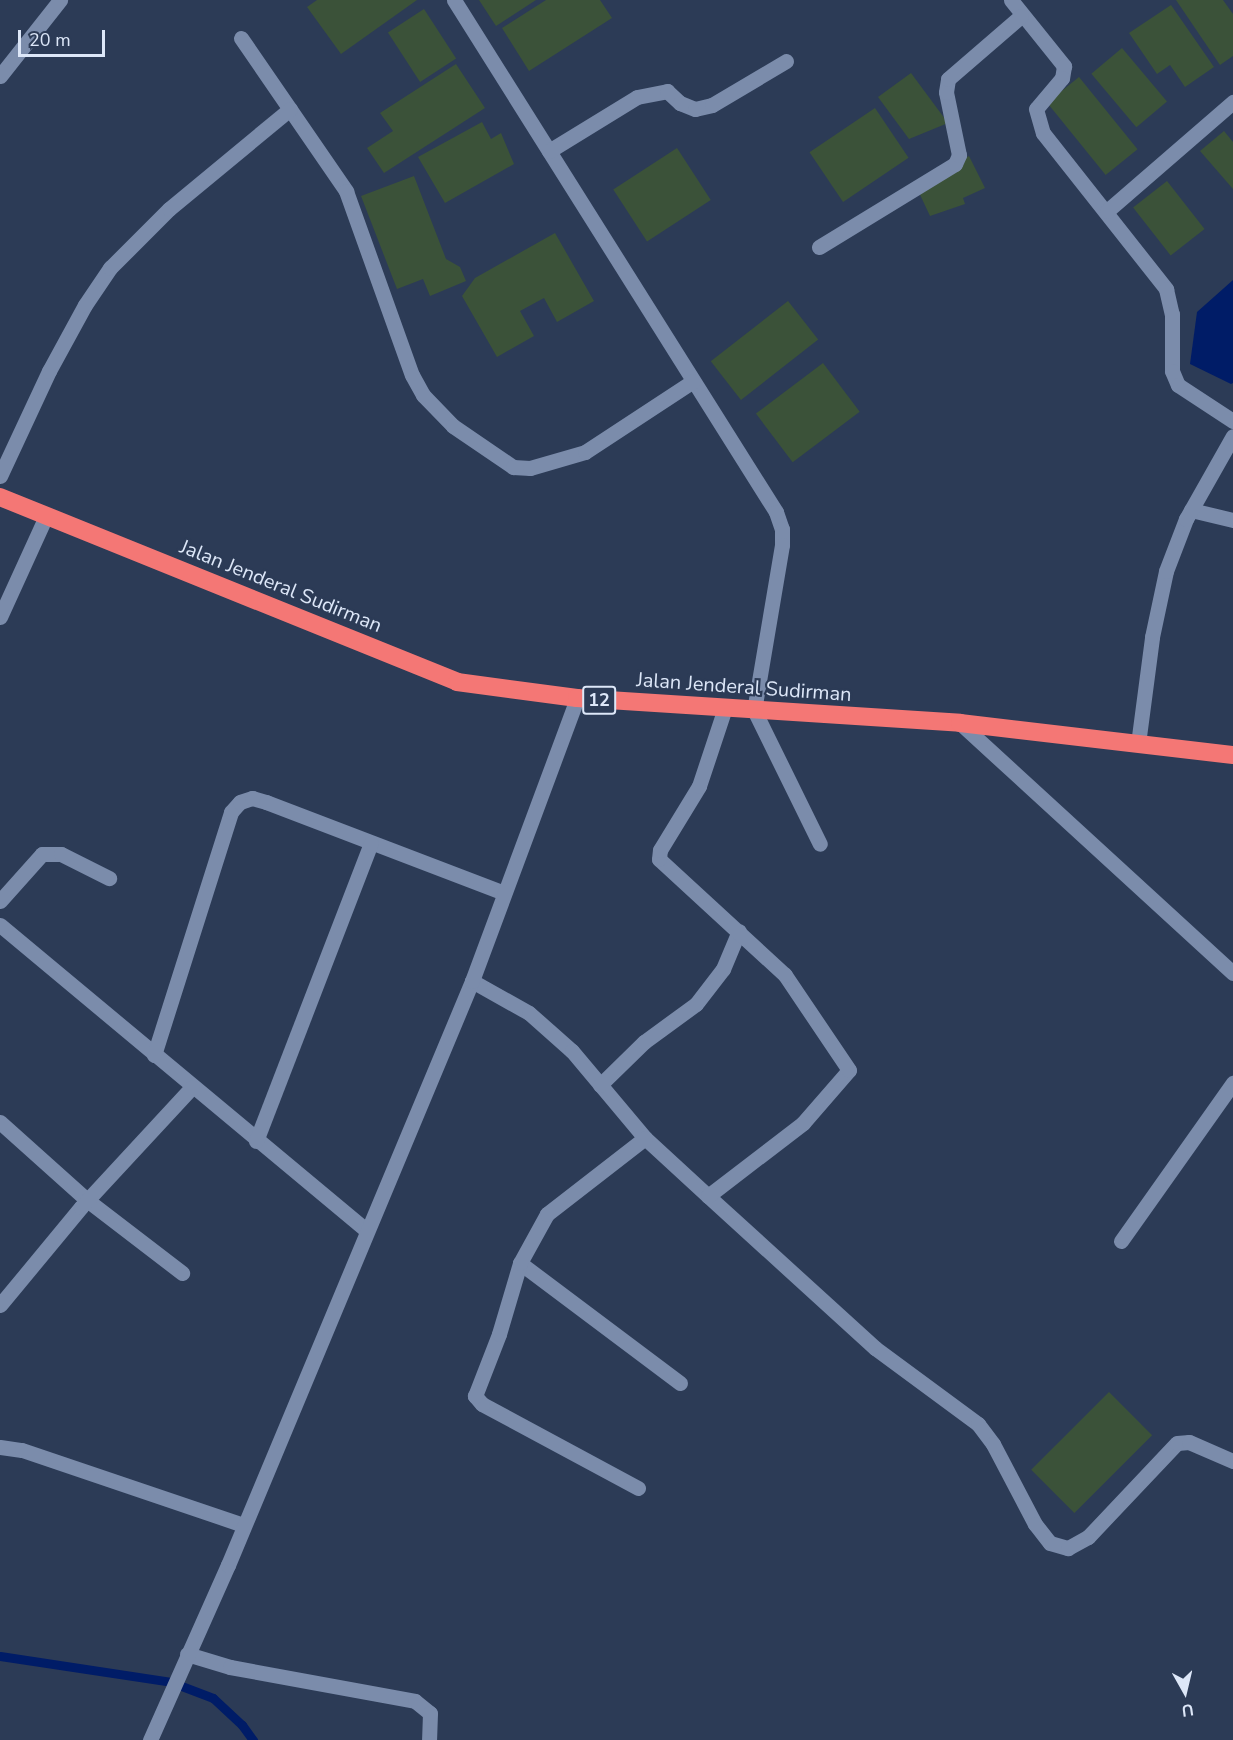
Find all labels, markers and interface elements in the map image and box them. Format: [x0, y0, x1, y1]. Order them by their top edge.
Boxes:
scale bar [21, 18, 108, 56]
text: 20 m [29, 28, 71, 52]
street label: Jalan Jenderal Sudirman [177, 534, 385, 638]
street label: Jalan Jenderal Sudirman [636, 668, 852, 706]
road number: 12 [581, 685, 617, 715]
north arrow [1155, 1662, 1215, 1722]
text: U [1180, 1698, 1195, 1722]

